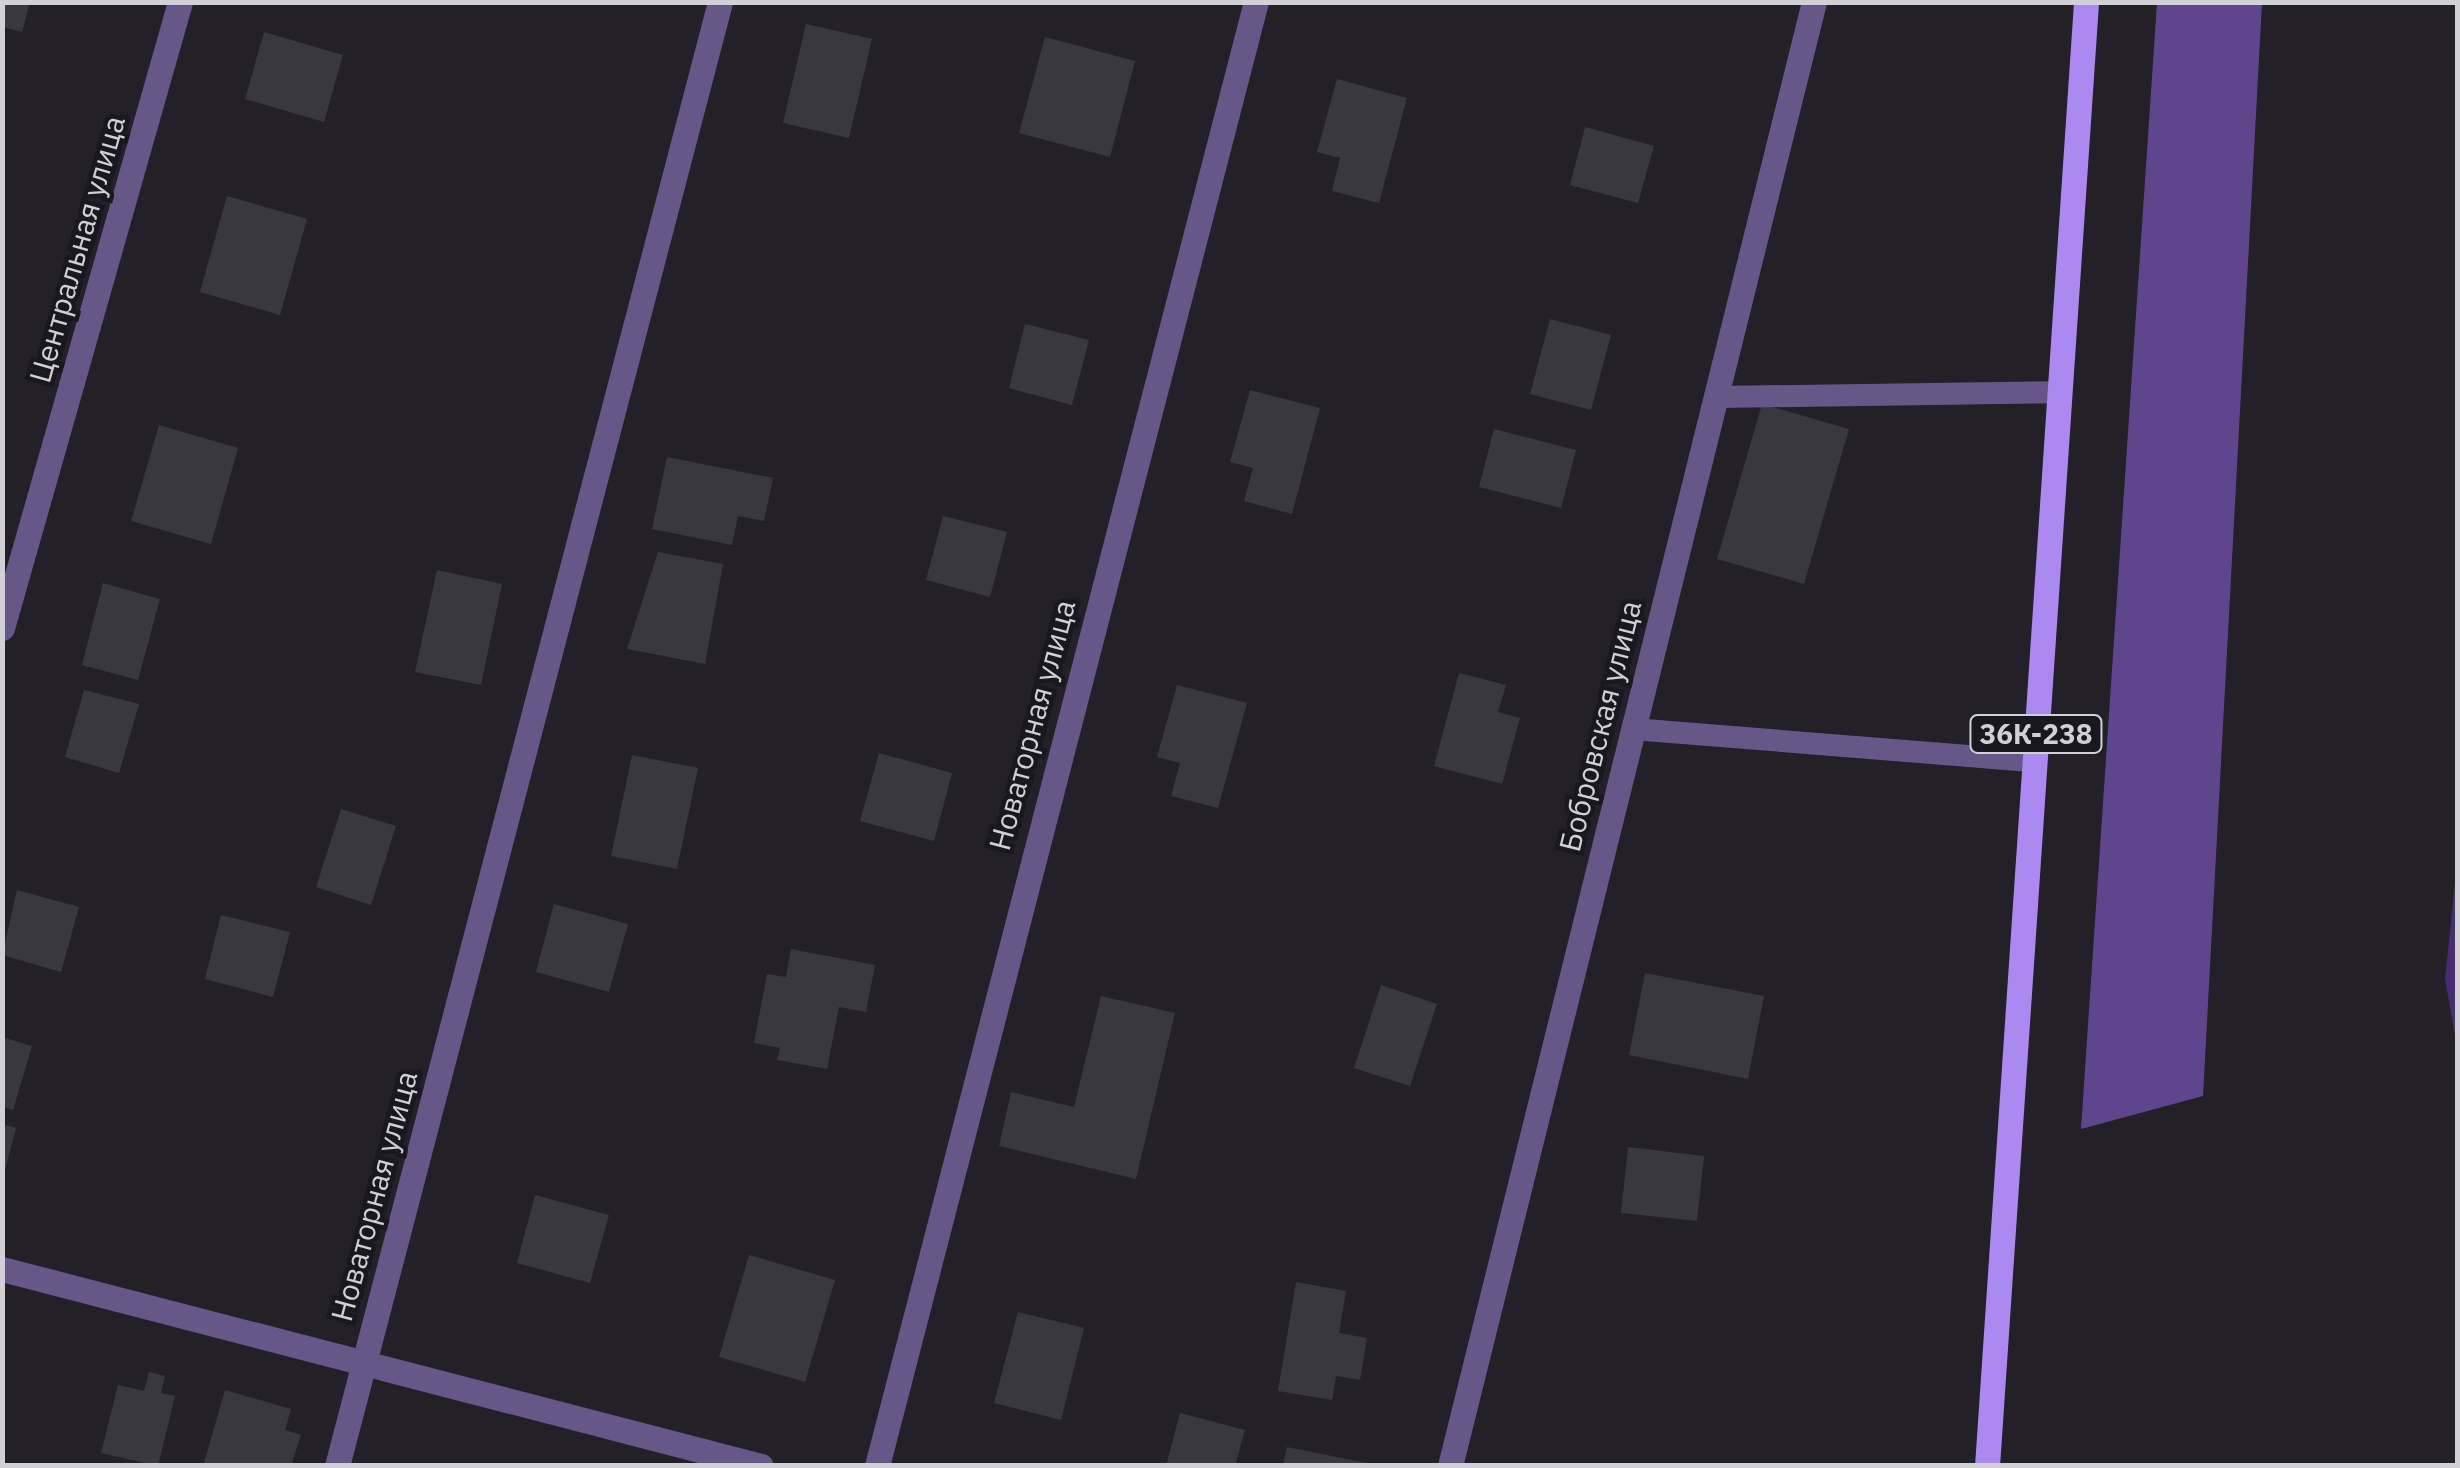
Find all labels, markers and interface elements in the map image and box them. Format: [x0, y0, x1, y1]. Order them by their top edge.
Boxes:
street label: Центральная улица [22, 111, 132, 387]
street label: Новаторная улица [981, 596, 1083, 854]
street label: Бобровская улица [1551, 597, 1649, 855]
road number: 36К-238 [1968, 711, 2104, 757]
street label: Новаторная улица [323, 1067, 425, 1325]

